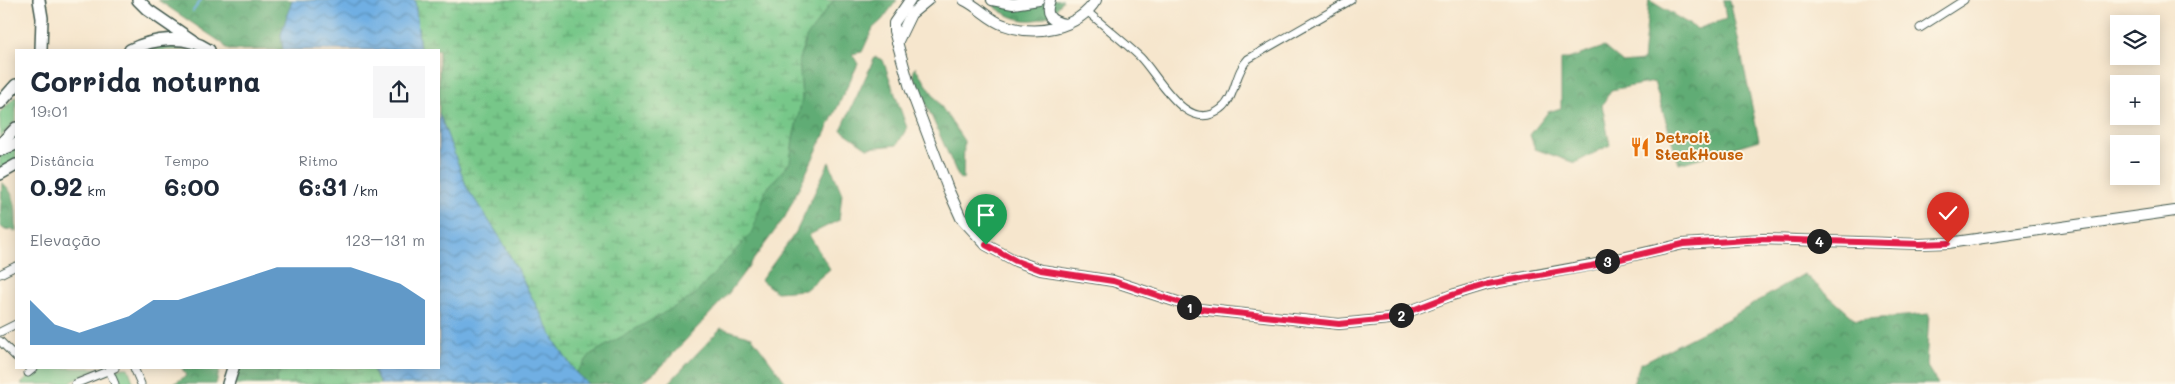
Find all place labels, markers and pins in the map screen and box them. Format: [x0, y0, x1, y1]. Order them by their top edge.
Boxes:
place label: Detroit SteakHouse [1655, 127, 1744, 164]
restaurant icon: Detroit SteakHouse [1629, 136, 1651, 158]
pin [1927, 192, 1969, 243]
pin [965, 194, 1007, 245]
pin: 4 [1806, 228, 1832, 254]
pin: 3 [1594, 248, 1620, 274]
pin: 1 [1176, 294, 1202, 320]
pin: 2 [1388, 302, 1414, 328]

